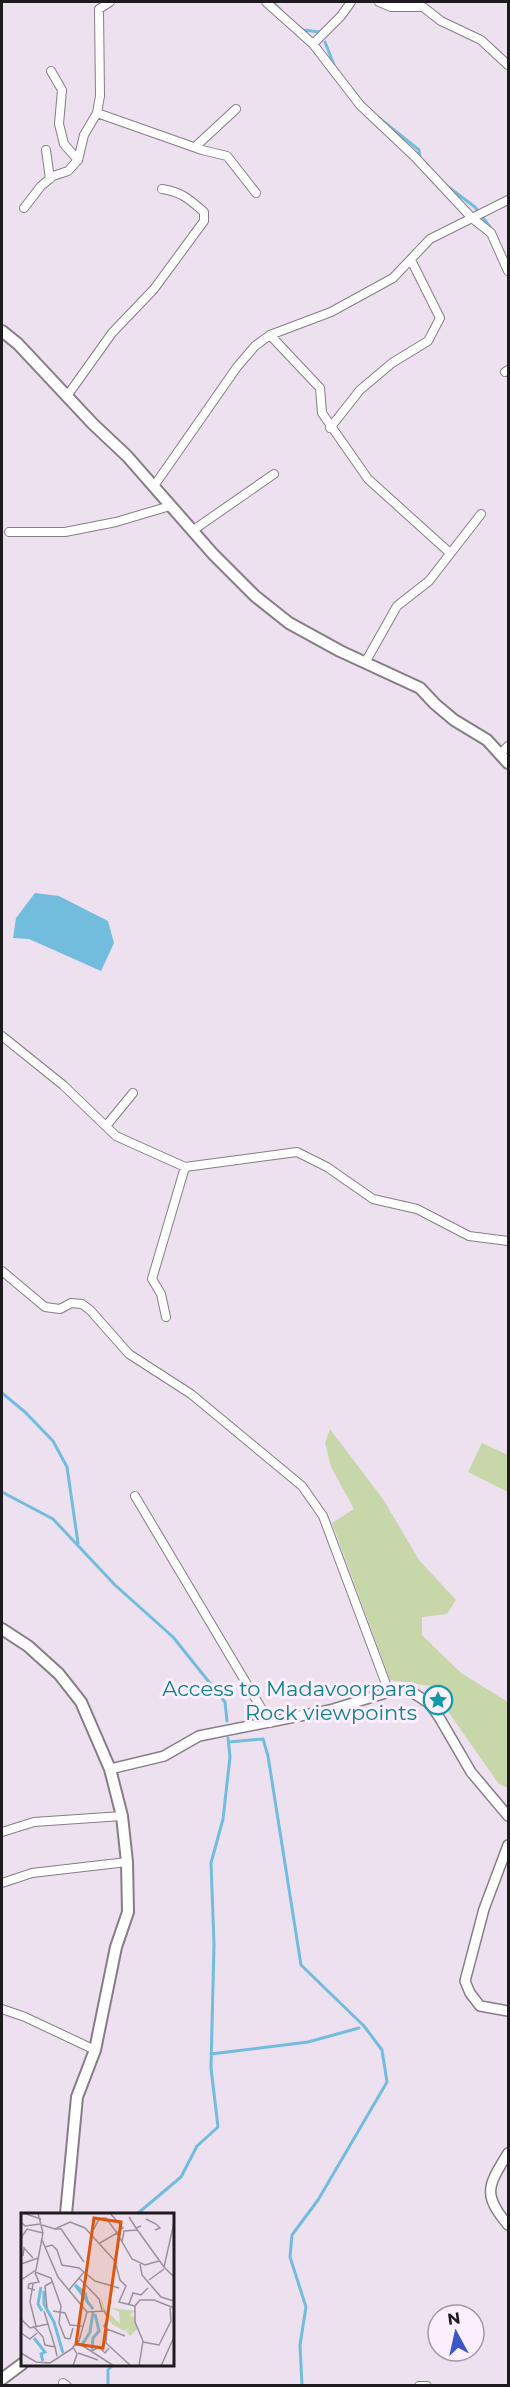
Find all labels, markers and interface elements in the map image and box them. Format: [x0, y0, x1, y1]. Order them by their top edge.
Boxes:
place label: Access to Madavoorpara Rock viewpoints [162, 1676, 417, 1725]
place icon: Access to Madavoorpara Rock viewpoints [422, 1684, 454, 1716]
inset map [21, 2213, 174, 2366]
north arrow [426, 2303, 486, 2363]
text: N [446, 2308, 462, 2329]

